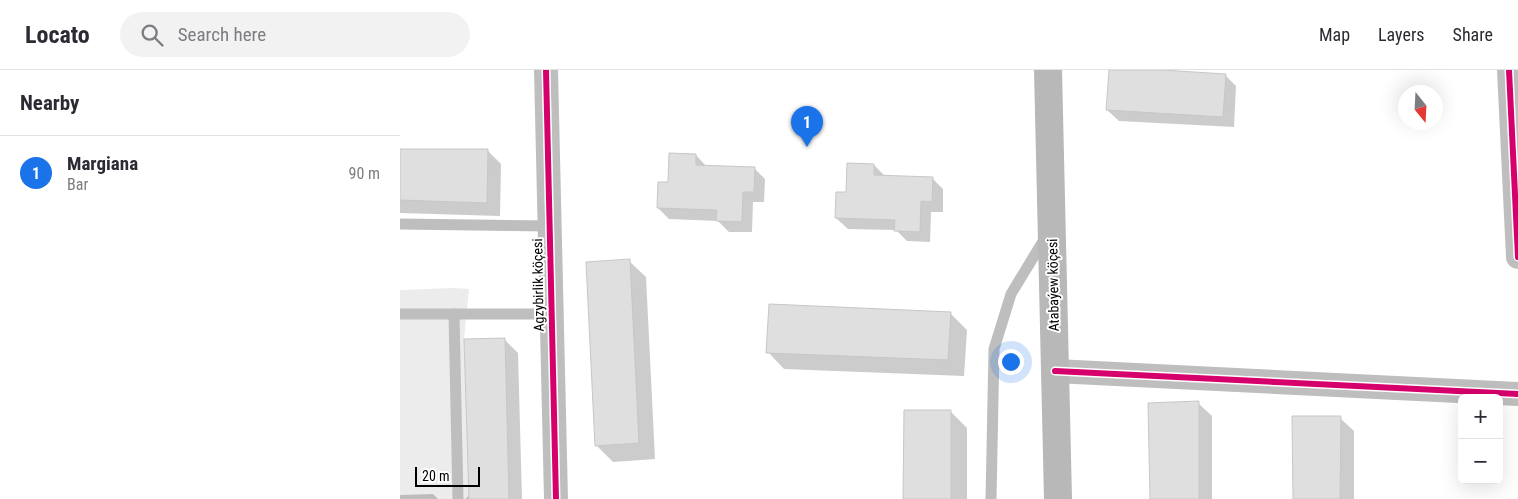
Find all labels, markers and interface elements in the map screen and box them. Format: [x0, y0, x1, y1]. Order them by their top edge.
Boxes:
search box [120, 12, 470, 57]
text: Locato [25, 21, 90, 49]
icon: search [138, 21, 166, 49]
text: Search here [178, 23, 266, 46]
text: Map [1319, 24, 1350, 45]
text: Layers [1378, 24, 1425, 45]
text: Share [1453, 24, 1493, 45]
north arrow [1398, 85, 1443, 130]
text: Nearby [20, 91, 79, 115]
pin: 1 [791, 106, 823, 147]
text: Margiana [67, 152, 138, 175]
text: 1 [32, 164, 40, 183]
text: 90 m [348, 164, 380, 183]
text: Bar [67, 175, 88, 194]
street label: Agzybirlik köçesi [529, 238, 547, 332]
street label: Atabaýew köçesi [1044, 238, 1062, 332]
your location [998, 349, 1024, 375]
map controls [1458, 394, 1503, 484]
button: + [1458, 394, 1503, 439]
button: − [1458, 439, 1503, 484]
scale bar [415, 464, 480, 487]
text: 20 m [422, 468, 450, 484]

